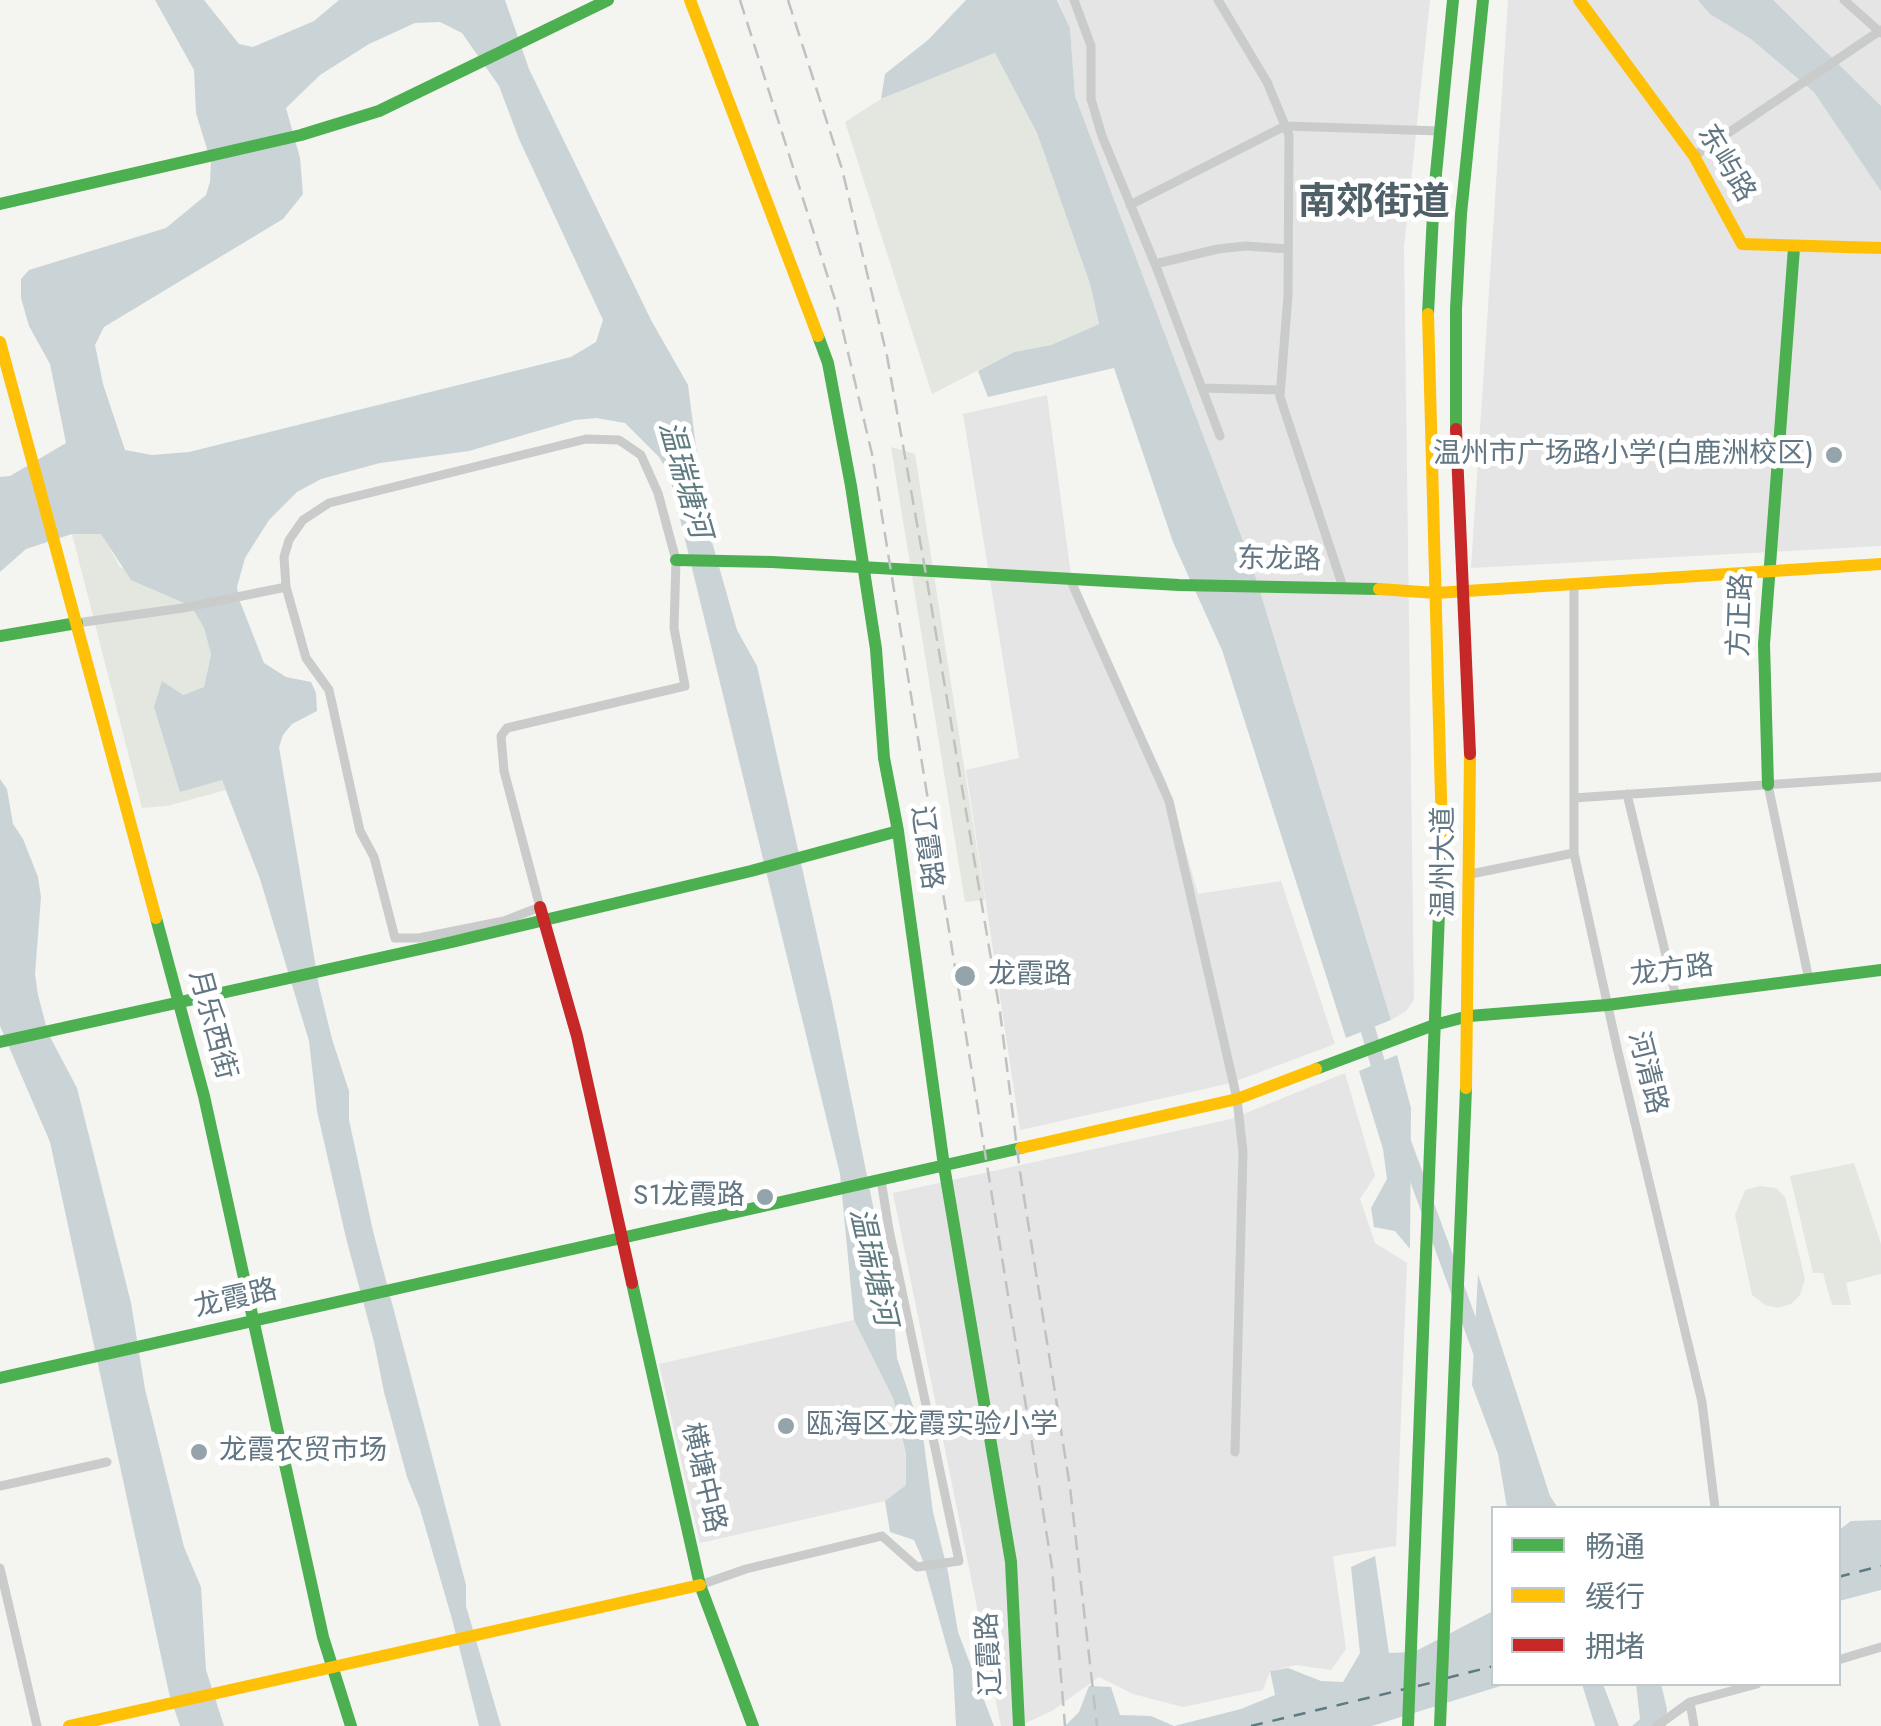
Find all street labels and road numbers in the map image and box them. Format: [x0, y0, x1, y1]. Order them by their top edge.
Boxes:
street label: 东屿路 [1689, 119, 1761, 209]
street label: 东龙路 [1237, 543, 1321, 579]
street label: 方正路 [1724, 572, 1760, 658]
street label: 辽霞路 [903, 804, 947, 892]
street label: 温州大道 [1428, 806, 1462, 918]
street label: 龙方路 [1628, 950, 1716, 994]
street label: 月乐西街 [180, 967, 242, 1083]
street label: 河清路 [1620, 1028, 1672, 1118]
street label: 龙霞路 [191, 1274, 281, 1326]
street label: 横塘中路 [673, 1420, 731, 1536]
street label: 辽霞路 [972, 1611, 1010, 1697]

